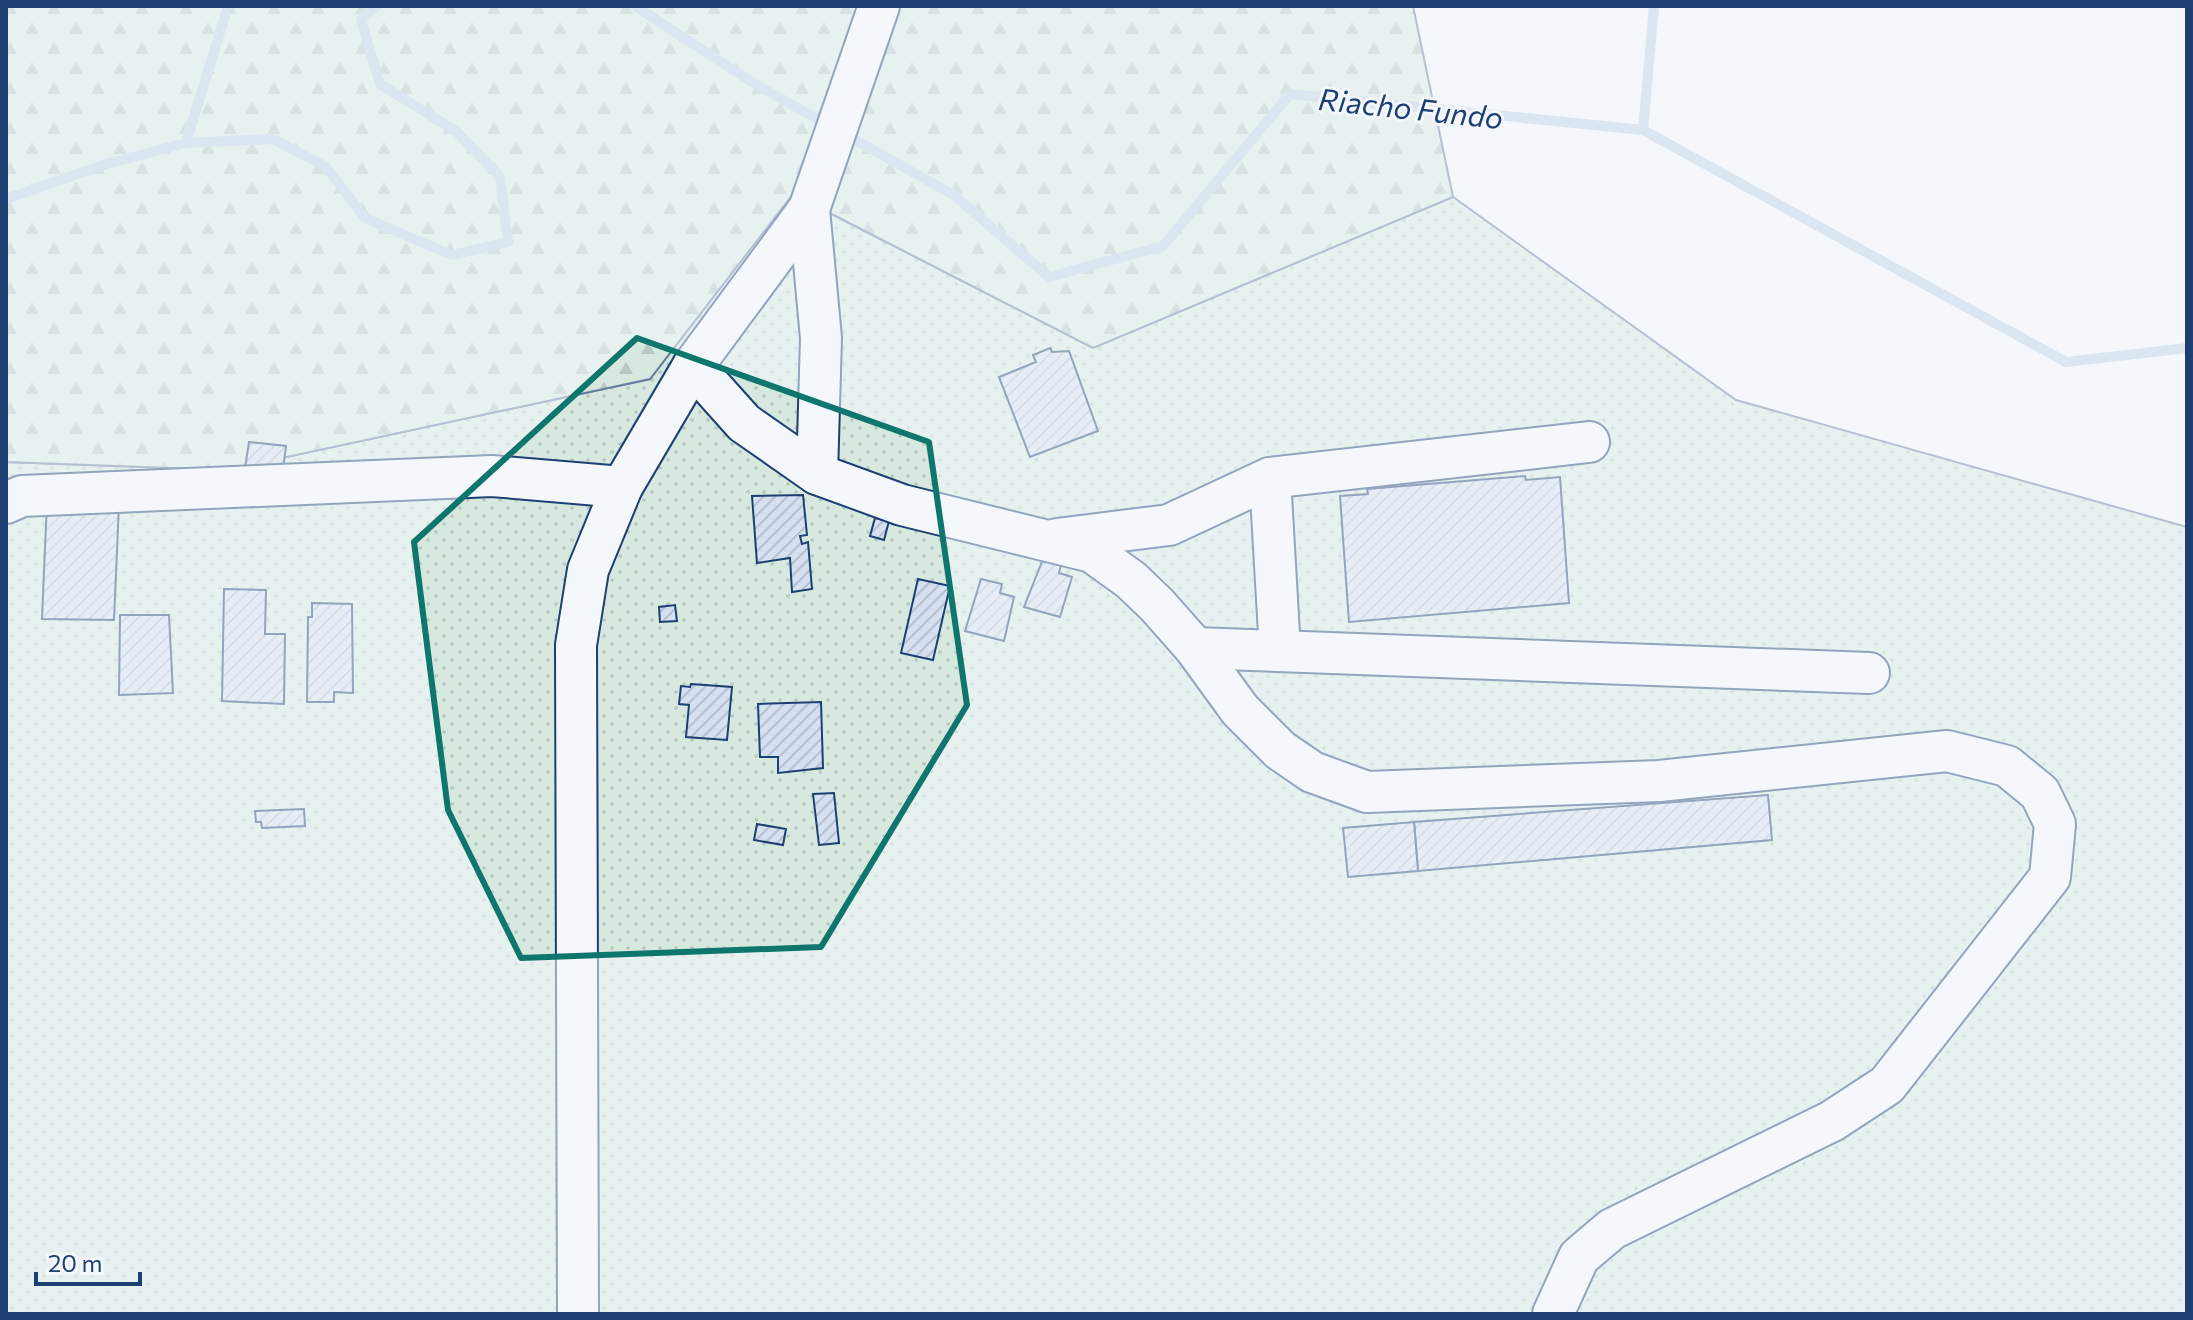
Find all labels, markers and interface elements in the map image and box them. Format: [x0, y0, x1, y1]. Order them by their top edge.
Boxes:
water label: Riacho Fundo [1317, 79, 1505, 135]
scale bar [36, 1236, 140, 1286]
text: 20 m [48, 1248, 102, 1277]

